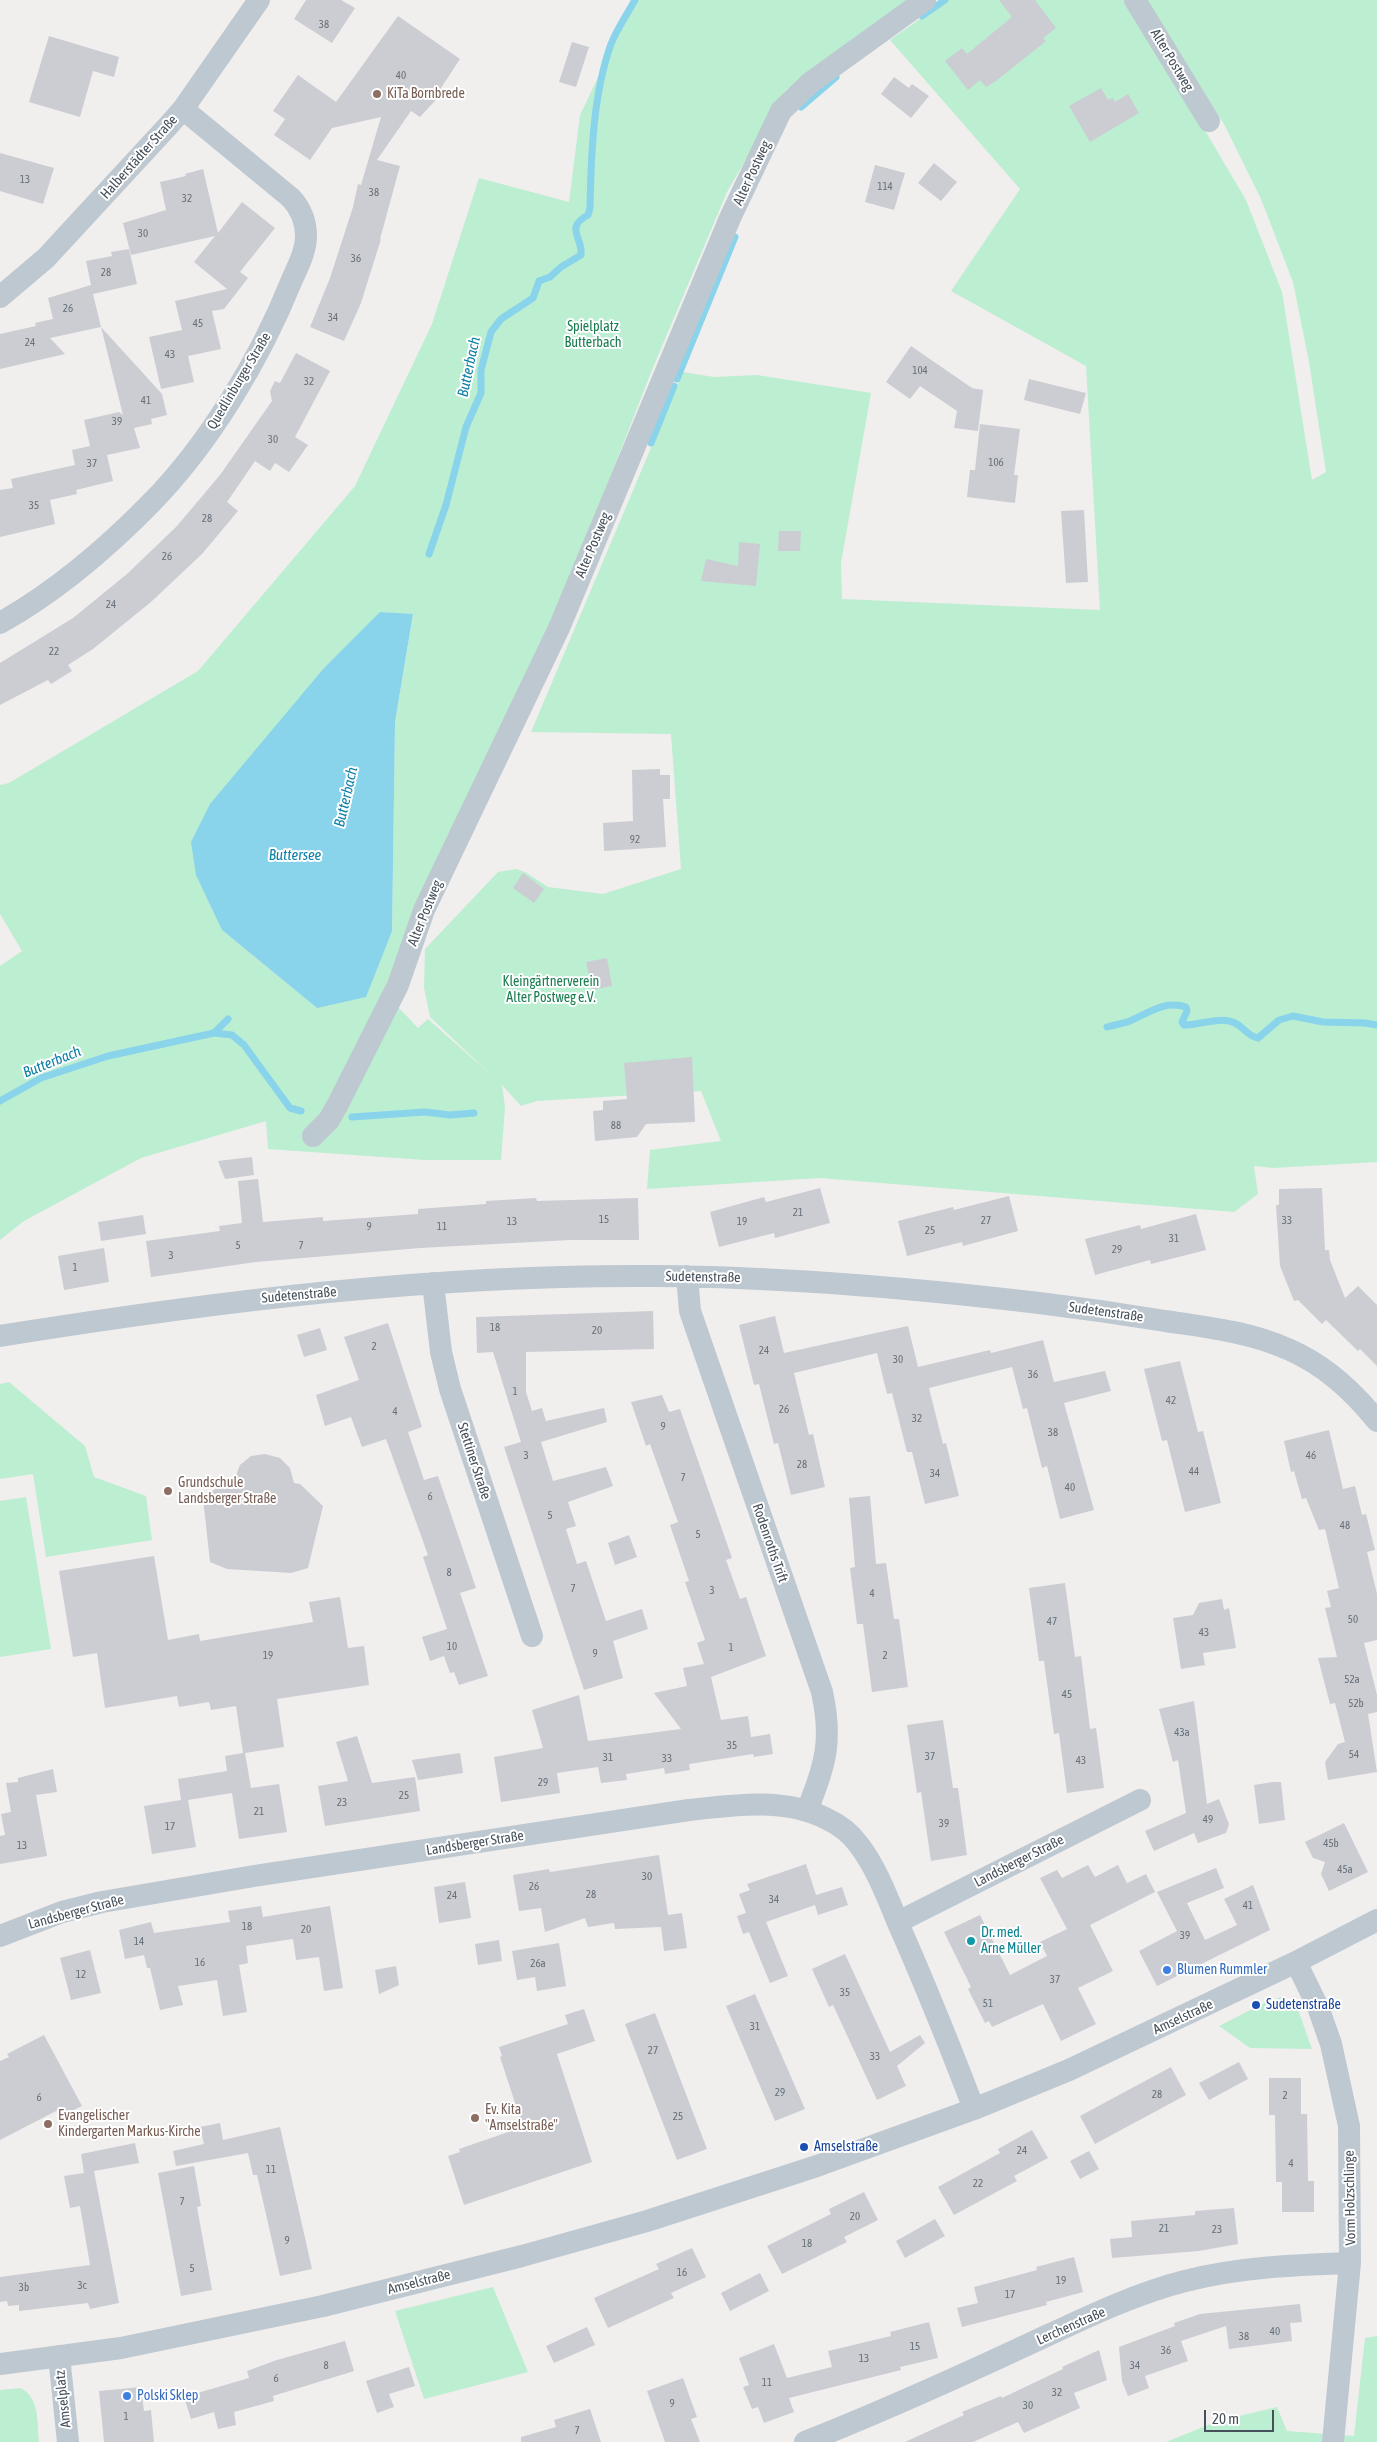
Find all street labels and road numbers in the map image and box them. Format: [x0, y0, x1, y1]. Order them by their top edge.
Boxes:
street label: Alter Postweg [1147, 26, 1197, 94]
street label: Halberstädter Straße [97, 112, 181, 202]
street label: Alter Postweg [730, 138, 774, 208]
street label: Quedlinburger Straße [203, 330, 275, 432]
street label: Alter Postweg [572, 510, 614, 580]
street label: Alter Postweg [404, 878, 446, 948]
street label: Sudetenstraße [665, 1268, 741, 1286]
street label: Sudetenstraße [261, 1283, 337, 1307]
street label: Sudetenstraße [1068, 1298, 1144, 1326]
street label: Stettiner Straße [454, 1420, 494, 1502]
street label: Rodenroths Trift [749, 1501, 791, 1585]
street label: Landsberger Straße [425, 1827, 525, 1859]
street label: Landsberger Straße [971, 1831, 1067, 1891]
street label: Landsberger Straße [26, 1891, 126, 1933]
street label: Amselstraße [1150, 1996, 1216, 2038]
street label: Vorm Holzschlinge [1341, 2150, 1359, 2246]
street label: Amselstraße [386, 2266, 452, 2298]
street label: Lerchenstraße [1034, 2303, 1108, 2349]
street label: Amselplatz [52, 2369, 74, 2429]

